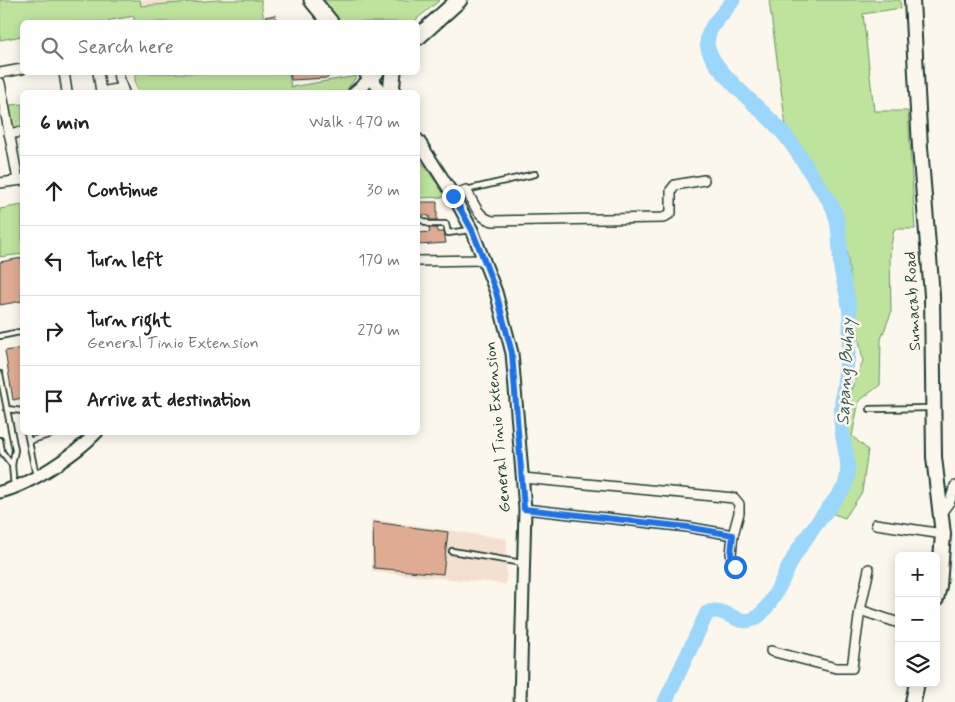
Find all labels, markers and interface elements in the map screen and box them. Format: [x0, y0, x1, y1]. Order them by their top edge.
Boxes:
search box [20, 20, 420, 75]
icon: search [38, 34, 66, 62]
text: Search here [78, 35, 174, 60]
text: 6 min [40, 109, 90, 137]
text: Walk · 470 m [309, 112, 400, 133]
icon: ahead [40, 177, 68, 205]
text: Continue [87, 178, 158, 203]
text: 30 m [367, 180, 400, 201]
route end [442, 185, 465, 208]
icon: left [40, 247, 68, 275]
text: Turn left [87, 248, 163, 273]
text: 170 m [358, 250, 400, 271]
street label: Sumacab Road [900, 251, 926, 351]
text: Turn right [87, 308, 171, 333]
icon: right [40, 317, 68, 345]
water label: Sapang Buhay [831, 317, 861, 426]
text: 270 m [357, 320, 400, 341]
text: General Tinio Extension [87, 333, 259, 354]
street label: General Tinio Extension [480, 340, 516, 514]
icon: arrive [40, 387, 68, 415]
text: Arrive at destination [87, 388, 251, 413]
map controls [895, 552, 940, 687]
button: + [895, 552, 940, 597]
route start [724, 556, 747, 579]
button: − [895, 597, 940, 642]
button: layers [895, 642, 940, 687]

